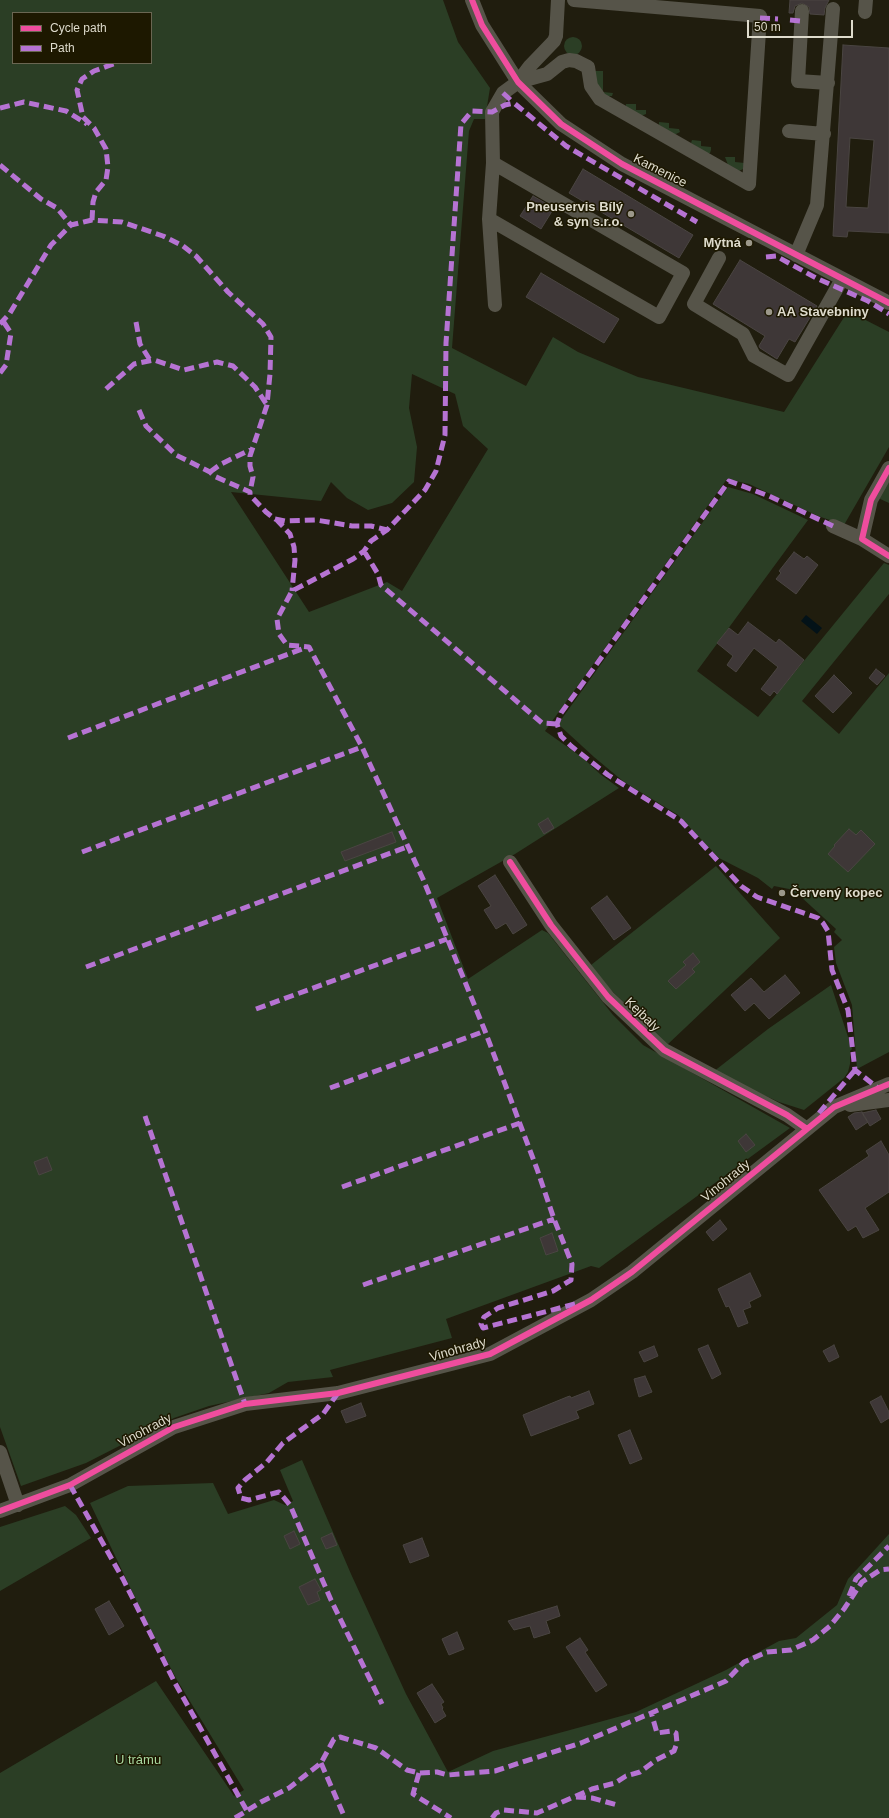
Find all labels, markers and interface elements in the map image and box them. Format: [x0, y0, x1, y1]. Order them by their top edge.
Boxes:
legend [12, 12, 152, 64]
scale bar [749, 12, 855, 38]
text: 50 m [754, 20, 781, 34]
text: Cycle path [50, 21, 107, 35]
text: Path [50, 41, 75, 55]
street label: Kamenice [631, 151, 689, 191]
place label: Pneuservis Bílý & syn s.r.o. [526, 199, 623, 230]
marker: Pneuservis Bílý & syn s.r.o. [626, 209, 636, 219]
place label: Mýtná [703, 235, 741, 251]
marker: Mýtná [744, 238, 754, 248]
place label: AA Stavebniny [777, 304, 869, 320]
marker: AA Stavebniny [764, 307, 774, 317]
place label: Červený kopec [790, 885, 882, 901]
marker: Červený kopec [777, 888, 787, 898]
street label: Kejbaly [621, 995, 663, 1035]
street label: Vinohrady [698, 1157, 754, 1205]
street label: Vinohrady [428, 1334, 488, 1366]
street label: Vinohrady [116, 1410, 174, 1452]
park label: U trámu [115, 1752, 161, 1768]

